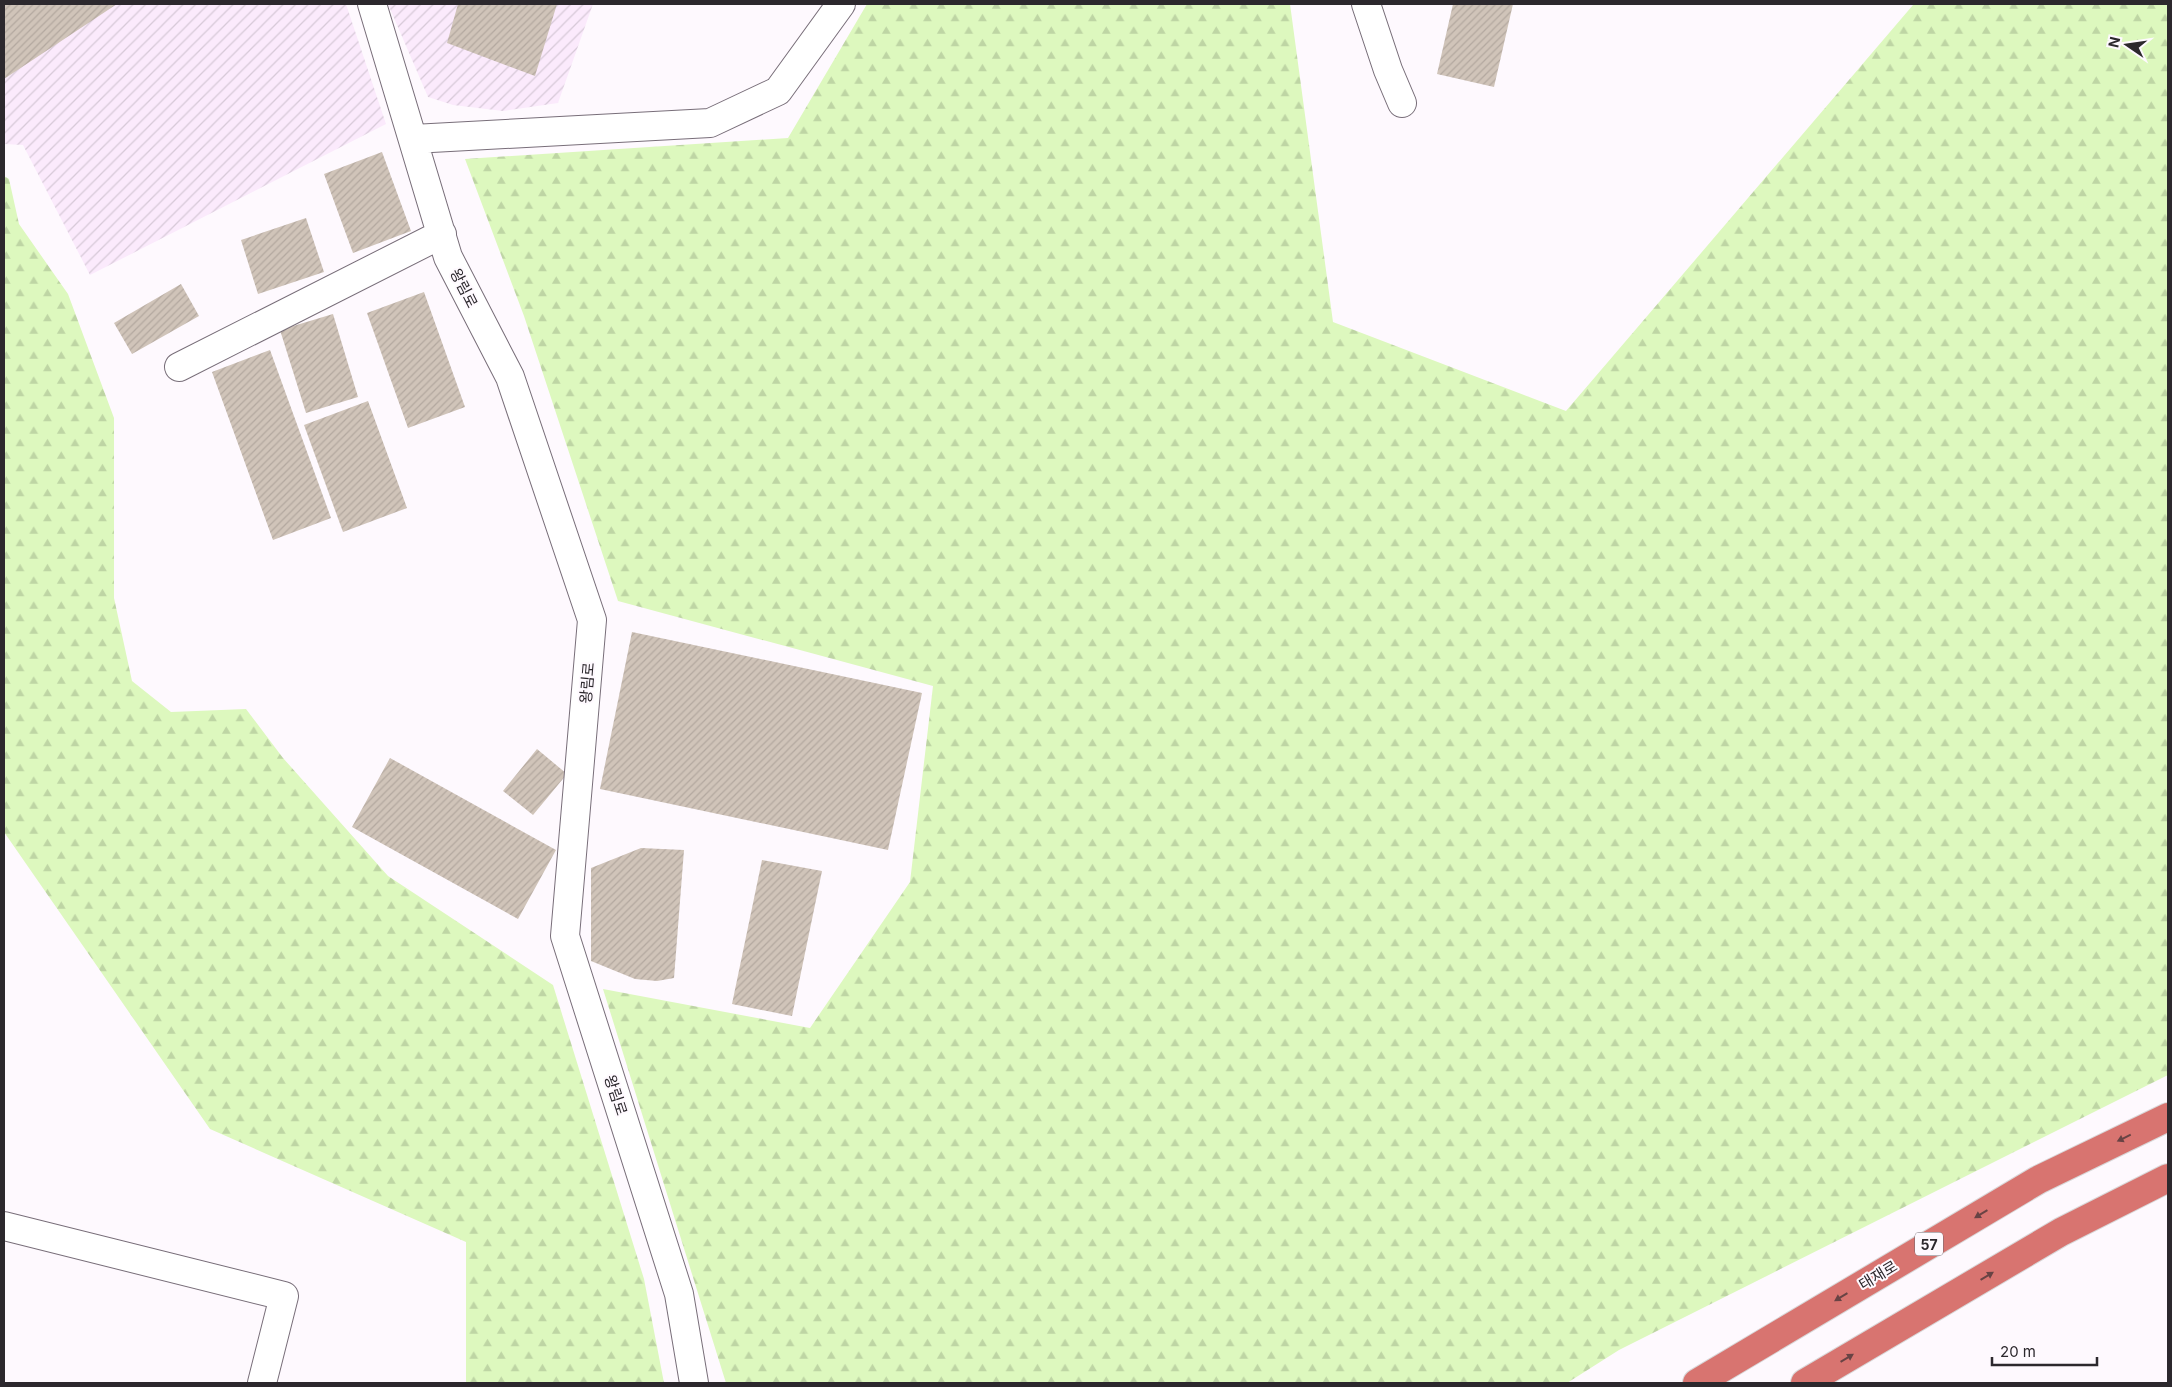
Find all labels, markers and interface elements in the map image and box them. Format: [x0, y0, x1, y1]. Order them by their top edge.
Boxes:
north arrow [2102, 20, 2152, 70]
text: N [2104, 35, 2123, 49]
street label: 왕림로 [446, 265, 482, 311]
street label: 왕림로 [576, 662, 598, 704]
street label: 왕림로 [601, 1072, 631, 1118]
one-way arrow [2117, 1134, 2131, 1142]
one-way arrow [1974, 1209, 1987, 1218]
road number: 57 [1915, 1232, 1943, 1256]
street label: 태재로 [1855, 1256, 1901, 1294]
one-way arrow [1980, 1271, 1993, 1280]
one-way arrow [1835, 1293, 1848, 1302]
scale bar [1992, 1334, 2097, 1366]
text: 20 m [2000, 1342, 2036, 1361]
one-way arrow [1841, 1354, 1854, 1363]

